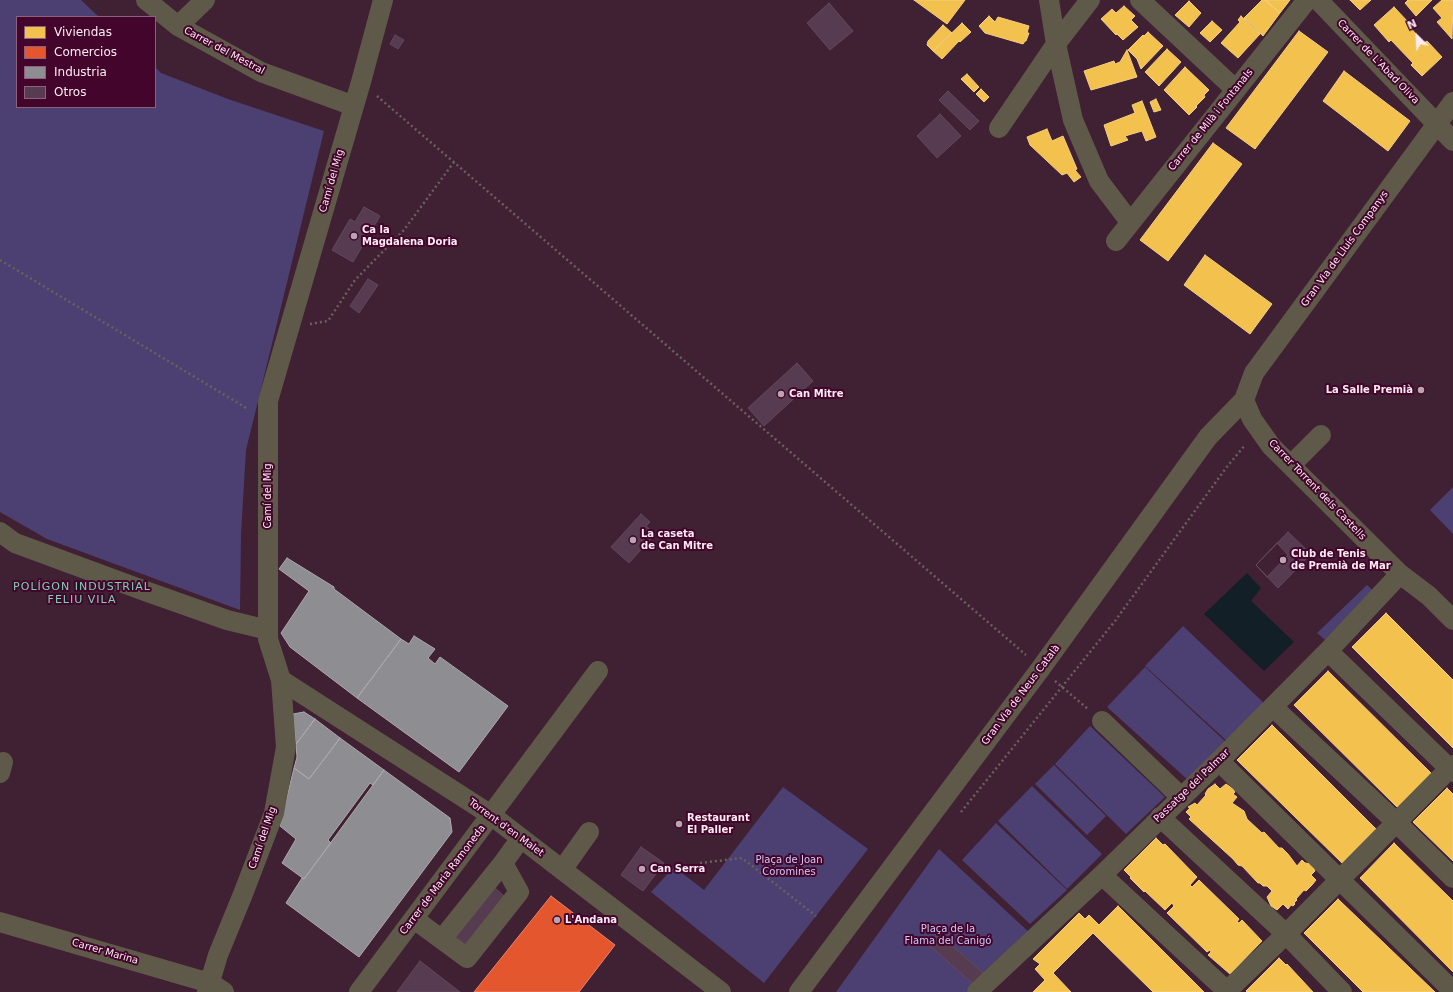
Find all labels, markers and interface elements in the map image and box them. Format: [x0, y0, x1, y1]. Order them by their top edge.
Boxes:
legend [16, 16, 156, 108]
north arrow [1397, 16, 1437, 56]
street label: Carrer de L'Abad Oliva [1335, 17, 1421, 107]
text: N [1405, 17, 1419, 32]
text: Viviendas [54, 25, 112, 39]
street label: Carrer del Mestral [182, 25, 266, 77]
text: Comercios [54, 45, 117, 59]
text: Industria [54, 65, 107, 79]
street label: Carrer de Milà i Fontanals [1166, 67, 1256, 173]
text: Otros [54, 85, 86, 99]
street label: Camí del Mig [317, 148, 347, 214]
street label: Gran Via de Lluís Companys [1299, 189, 1391, 309]
place label: Ca la Magdalena Doria [362, 224, 458, 248]
marker: Ca la Magdalena Doria [349, 231, 359, 241]
place label: La Salle Premià [1326, 384, 1413, 396]
marker: La Salle Premià [1416, 385, 1426, 395]
place label: Can Mitre [789, 388, 844, 400]
marker: Can Mitre [776, 389, 786, 399]
street label: Carrer Torrent dels Castells [1266, 437, 1368, 543]
street label: Camí del Mig [262, 463, 274, 529]
place label: La caseta de Can Mitre [641, 528, 713, 552]
marker: La caseta de Can Mitre [628, 535, 638, 545]
place label: Club de Tenis de Premià de Mar [1291, 548, 1391, 572]
marker: Club de Tenis de Premià de Mar [1278, 555, 1288, 565]
district label: POLÍGON INDUSTRIAL FELIU VILA [13, 580, 151, 606]
street label: Gran Via de Neus Català [979, 643, 1063, 747]
street label: Passatge del Palmar [1152, 747, 1232, 825]
street label: Torrent d'en Malet [466, 797, 546, 859]
street label: Camí del Mig [247, 805, 279, 871]
place label: Restaurant El Paller [687, 812, 750, 836]
marker: Restaurant El Paller [674, 819, 684, 829]
street label: Carrer de Maria Ramoneda [398, 823, 488, 937]
park label: Plaça de Joan Coromines [756, 854, 822, 878]
place label: Can Serra [650, 863, 705, 875]
marker: Can Serra [637, 864, 647, 874]
place label: L'Andana [565, 914, 617, 926]
marker: L'Andana [552, 915, 562, 925]
park label: Plaça de la Flama del Canigó [905, 923, 991, 946]
street label: Carrer Marina [70, 937, 140, 967]

